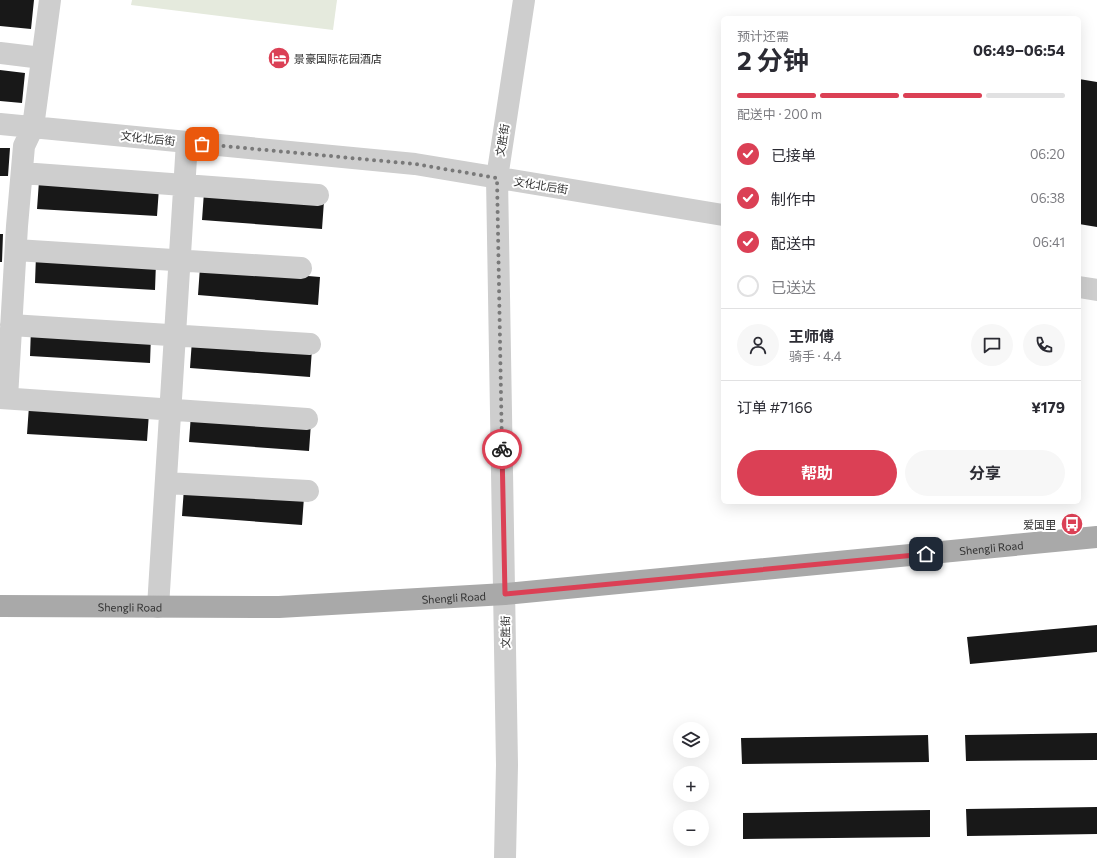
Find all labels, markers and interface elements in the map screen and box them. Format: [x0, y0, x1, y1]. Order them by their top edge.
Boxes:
text: 预计还需 [737, 28, 789, 44]
text: 06:49–06:54 [973, 41, 1065, 59]
text: 2 分钟 [737, 44, 809, 75]
hotel icon: 景豪国际花园酒店 [266, 45, 292, 71]
place label: 景豪国际花园酒店 [294, 52, 382, 65]
text: 配送中 · 200 m [737, 106, 822, 122]
street label: 文胜街 [493, 123, 511, 157]
pin [185, 127, 219, 161]
street label: 文化北后街 [120, 129, 176, 147]
icon: bag [191, 133, 213, 155]
icon: check [737, 143, 759, 165]
text: 已接单 [771, 146, 816, 164]
text: 06:20 [1030, 146, 1065, 162]
street label: 文化北后街 [513, 174, 569, 196]
icon: check [737, 187, 759, 209]
text: 制作中 [771, 190, 816, 208]
text: 06:38 [1030, 190, 1065, 206]
icon: check [737, 231, 759, 253]
text: 配送中 [771, 234, 816, 252]
text: 06:41 [1033, 234, 1065, 250]
text: 已送达 [771, 278, 816, 296]
button: person [737, 324, 779, 366]
button: chat [971, 324, 1013, 366]
button: phone [1023, 324, 1065, 366]
text: 王师傅 [789, 327, 834, 345]
text: 骑手 · 4.4 [789, 348, 841, 364]
text: 订单 #7166 [737, 398, 813, 416]
text: ¥179 [1031, 398, 1065, 416]
courier [482, 429, 522, 469]
icon: bike [491, 438, 513, 460]
button: 帮助 [737, 450, 897, 496]
button: 分享 [905, 450, 1065, 496]
bus stop icon: 爱国里 [1059, 511, 1085, 537]
place label: 爱国里 [1023, 518, 1056, 531]
pin [909, 537, 943, 571]
street label: Shengli Road [959, 538, 1024, 557]
icon: home [915, 543, 937, 565]
street label: Shengli Road [421, 589, 486, 605]
street label: Shengli Road [98, 600, 162, 613]
street label: 文胜街 [498, 615, 512, 649]
map controls [673, 722, 709, 846]
button: layers [673, 722, 709, 758]
button: + [673, 766, 709, 802]
button: − [673, 810, 709, 846]

